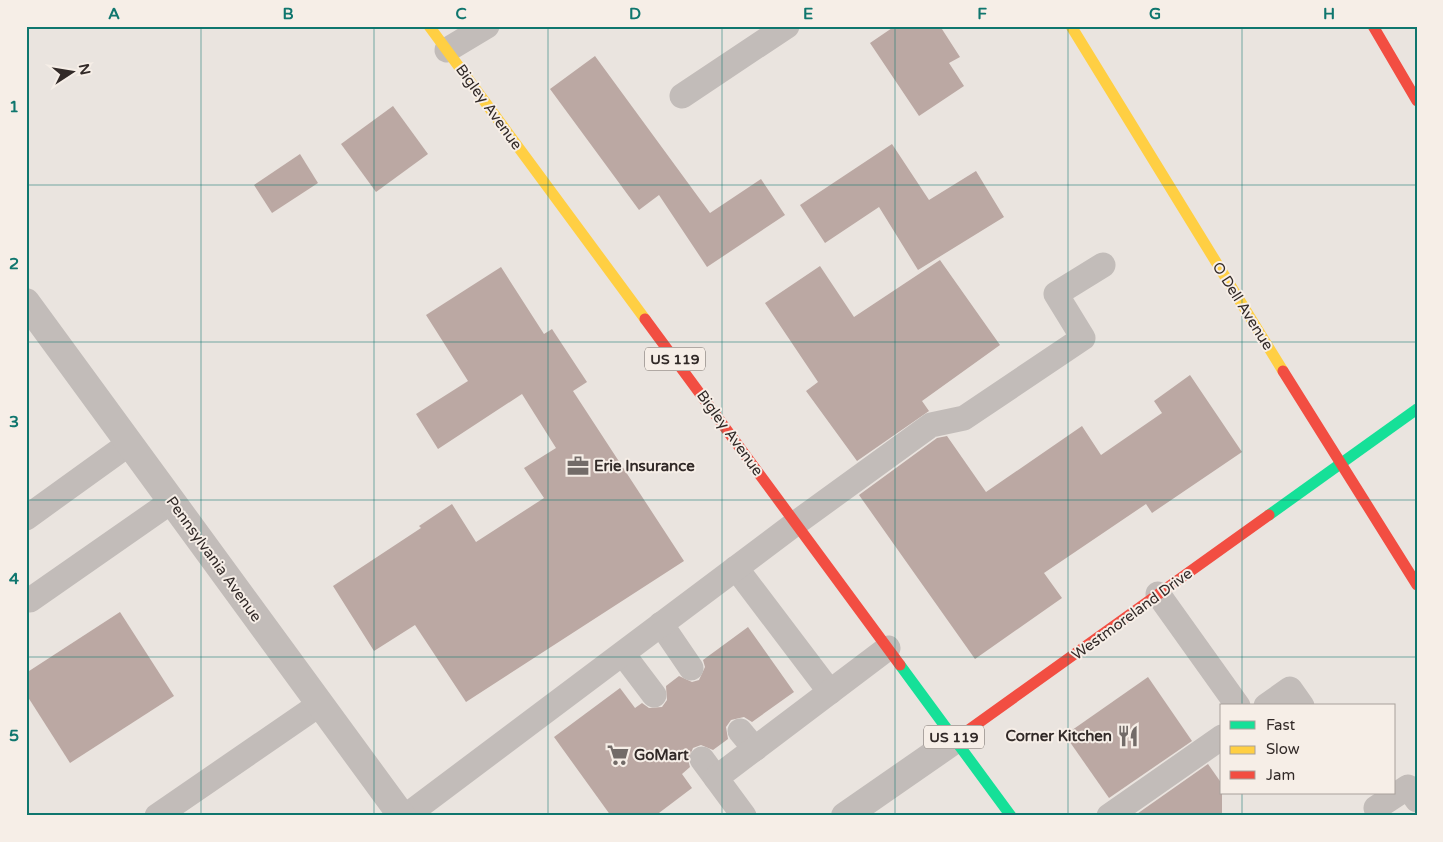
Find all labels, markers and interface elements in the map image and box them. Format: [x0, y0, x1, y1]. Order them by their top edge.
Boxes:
text: A [108, 4, 120, 24]
text: B [282, 4, 294, 24]
text: C [455, 4, 467, 24]
text: D [629, 4, 641, 24]
text: E [803, 4, 813, 24]
text: F [977, 4, 987, 24]
text: G [1149, 4, 1161, 24]
text: H [1323, 4, 1335, 24]
north arrow [48, 48, 98, 98]
street label: Bigley Avenue [452, 61, 526, 153]
text: N [75, 62, 94, 77]
text: 1 [9, 97, 19, 117]
text: 2 [9, 254, 19, 274]
street label: O Dell Avenue [1209, 259, 1277, 353]
road number: US 119 [645, 348, 705, 370]
street label: Bigley Avenue [693, 387, 767, 479]
text: 3 [9, 412, 19, 432]
office icon: Erie Insurance [565, 453, 591, 479]
place label: Erie Insurance [594, 457, 695, 475]
street label: Pennsylvania Avenue [162, 493, 266, 625]
street label: Westmoreland Drive [1068, 564, 1196, 664]
text: 4 [9, 569, 19, 589]
legend [1220, 704, 1396, 794]
text: Fast [1266, 716, 1296, 734]
restaurant icon: Corner Kitchen [1115, 723, 1141, 749]
text: 5 [9, 726, 19, 746]
road number: US 119 [924, 726, 984, 749]
place label: Corner Kitchen [1006, 727, 1112, 745]
text: Slow [1266, 740, 1300, 758]
supermarket icon: GoMart [605, 742, 631, 768]
place label: GoMart [634, 746, 689, 764]
text: Jam [1266, 766, 1295, 784]

